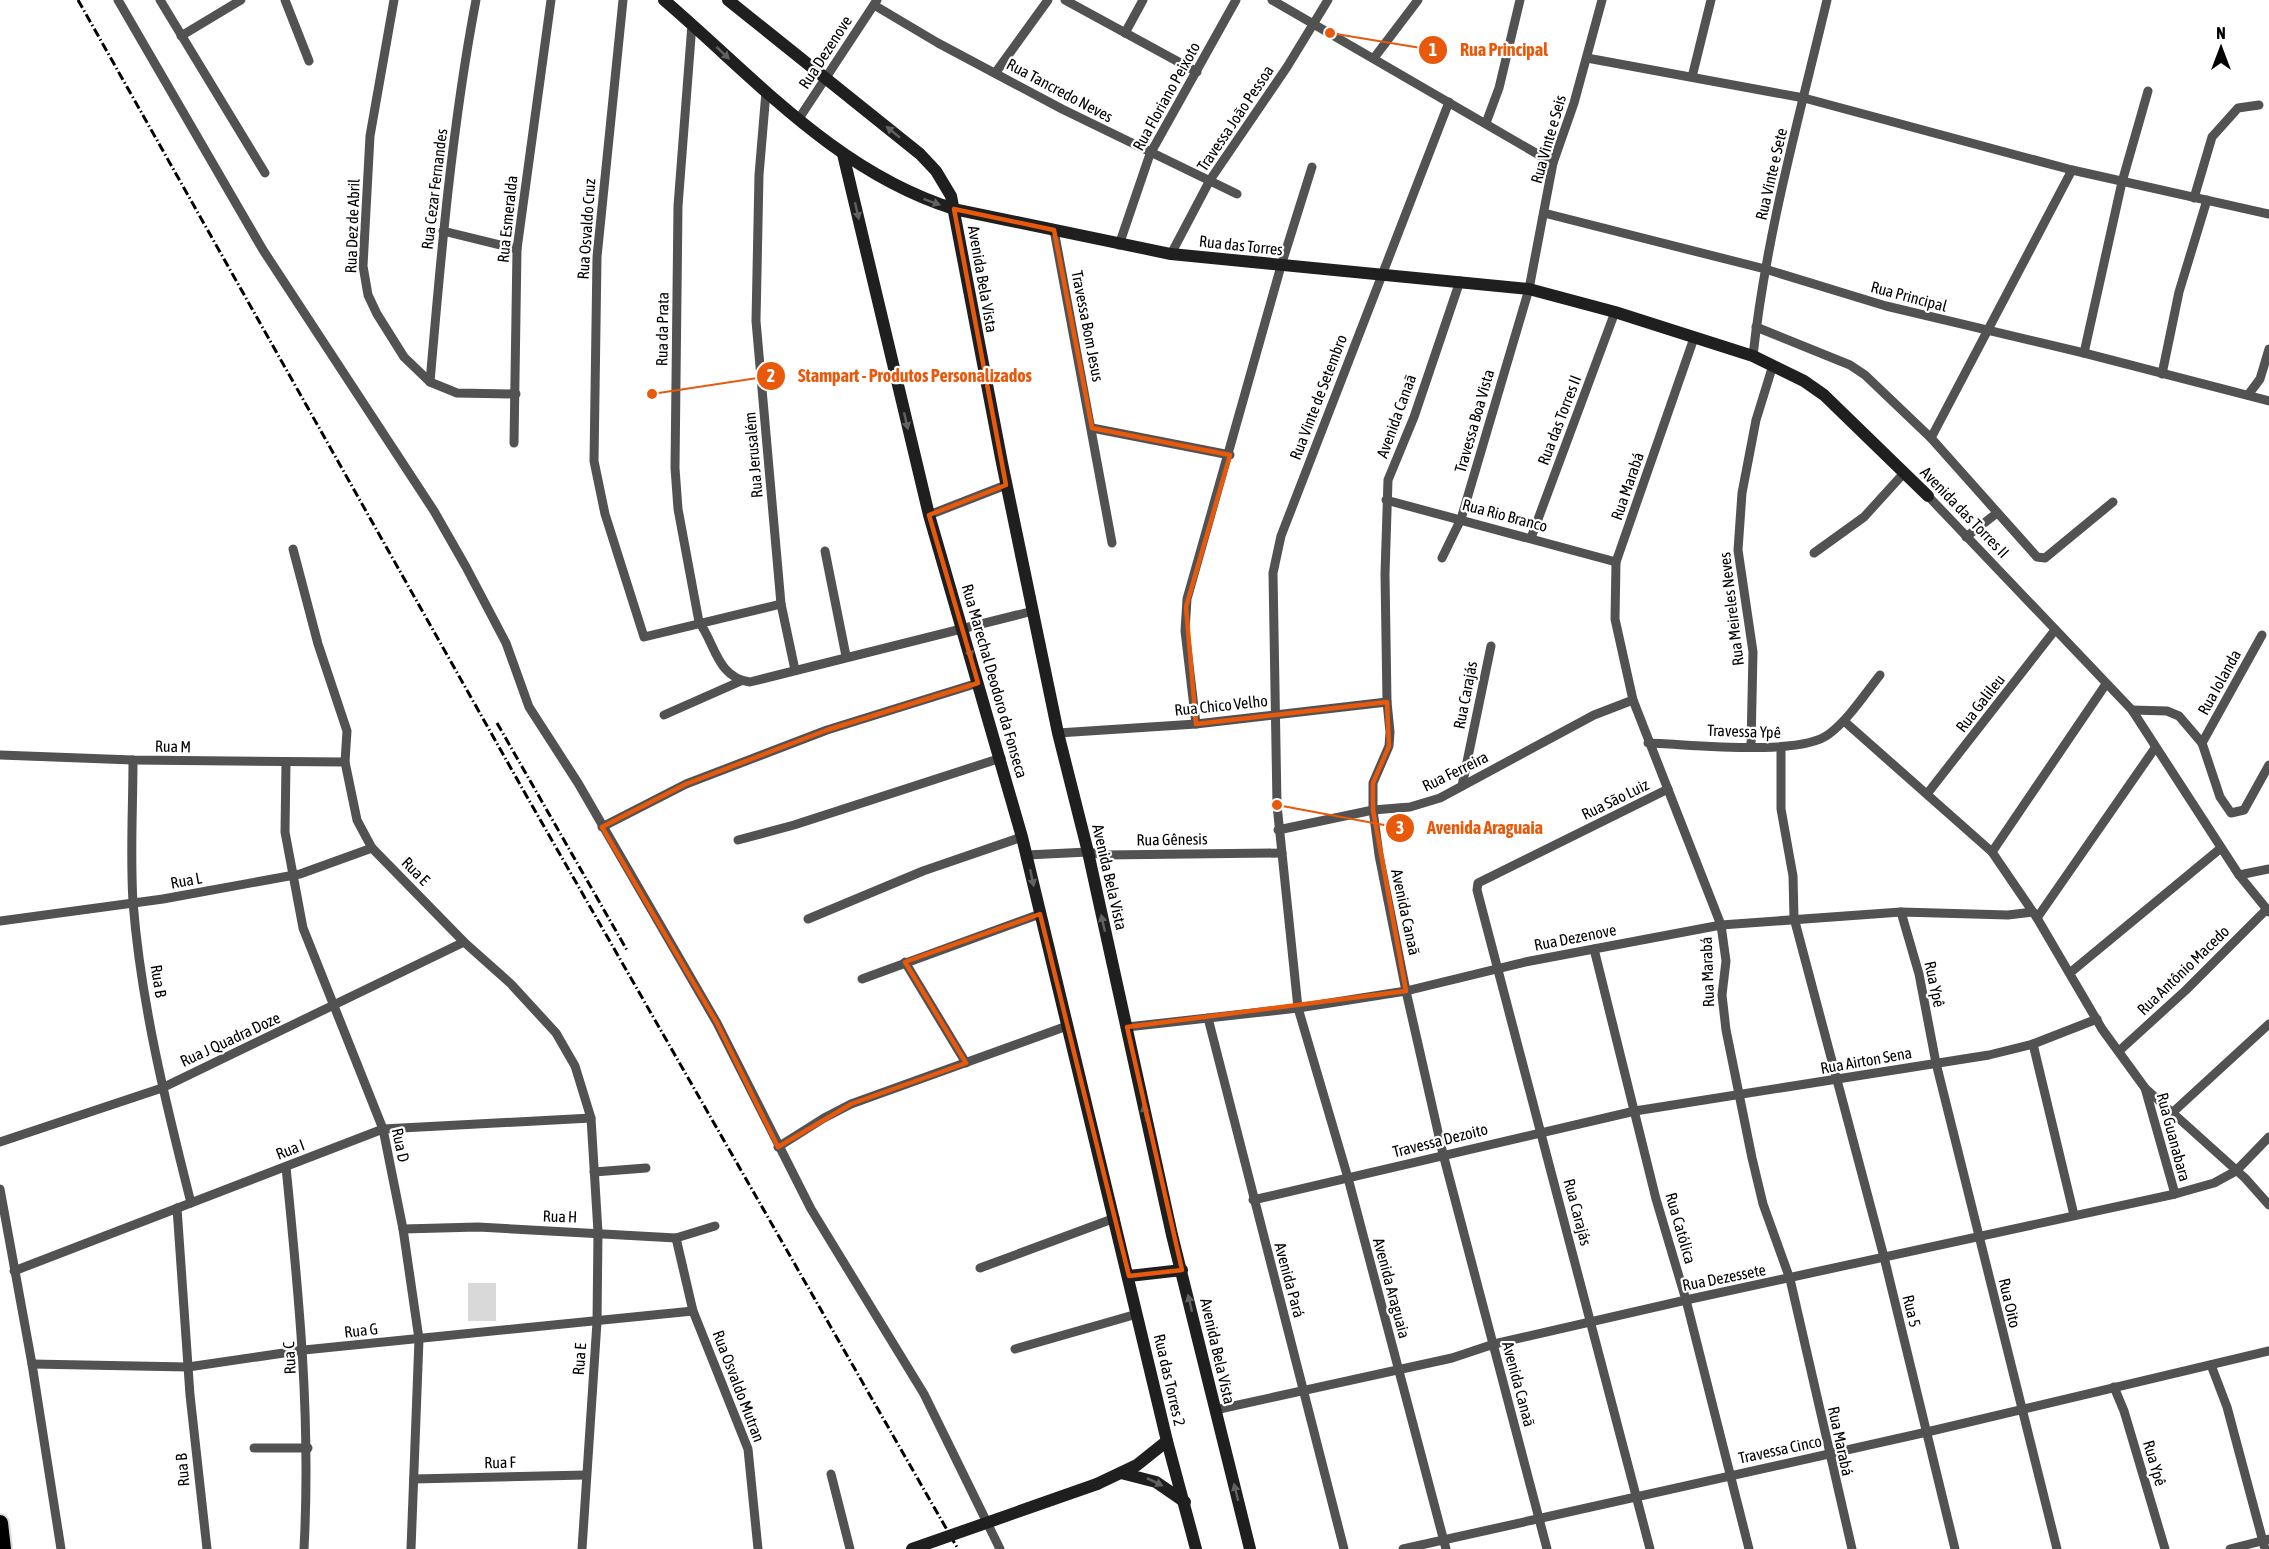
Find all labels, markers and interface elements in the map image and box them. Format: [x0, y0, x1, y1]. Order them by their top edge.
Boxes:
street label: Rua Dezenove [795, 12, 855, 92]
north arrow [2191, 18, 2251, 78]
text: N [2216, 24, 2226, 42]
callout: Rua Principal [1418, 32, 1560, 68]
street label: Rua Floriano Peixoto [1129, 39, 1203, 153]
text: 1 [1429, 39, 1437, 60]
text: Rua Principal [1460, 39, 1548, 60]
one-way arrow [716, 46, 731, 60]
street label: Rua Tancredo Neves [1004, 54, 1116, 126]
street label: Travessa João Pessoa [1193, 62, 1277, 174]
street label: Rua Vinte e Seis [1527, 92, 1569, 185]
one-way arrow [885, 126, 901, 139]
street label: Rua Vinte e Sete [1752, 126, 1790, 222]
street label: Rua Cezar Fernandes [418, 127, 450, 250]
street label: Rua Esmeralda [493, 175, 521, 263]
street label: Rua Dez de Abril [341, 178, 363, 274]
street label: Rua Osvaldo Cruz [573, 178, 599, 280]
one-way arrow [923, 197, 941, 207]
one-way arrow [852, 202, 862, 220]
street label: Avenida Bela Vista [965, 224, 1001, 334]
street label: Rua das Torres [1198, 232, 1284, 258]
street label: Travessa Bom Jesus [1068, 269, 1108, 383]
street label: Rua Principal [1869, 277, 1950, 316]
street label: Rua da Prata [652, 292, 672, 366]
street label: Rua Vinte de Setembro [1286, 332, 1350, 462]
callout: Stampart - Produtos Personalizados [756, 358, 1044, 394]
text: 2 [767, 365, 775, 386]
text: Stampart - Produtos Personalizados [798, 365, 1033, 386]
street label: Travessa Boa Vista [1451, 367, 1497, 475]
street label: Avenida Canaã [1373, 372, 1419, 460]
street label: Rua das Torres II [1534, 373, 1584, 467]
street label: Rua Jerusalém [740, 411, 766, 499]
one-way arrow [902, 412, 912, 431]
street label: Rua Marabá [1607, 450, 1647, 522]
street label: Avenida das Torres II [1917, 463, 2013, 561]
street label: Rua Rio Branco [1460, 495, 1550, 535]
street label: Rua Meireles Neves [1715, 551, 1747, 667]
street label: Rua Marechal Deodoro da Fonseca [959, 582, 1031, 780]
one-way arrow [965, 641, 974, 659]
street label: Rua Iolanda [2194, 646, 2244, 718]
street label: Rua Carajás [1450, 659, 1481, 731]
street label: Rua Galileu [1952, 671, 2008, 735]
street label: Rua Chico Velho [1173, 691, 1269, 719]
street label: Travessa Ypê [1707, 721, 1781, 742]
street label: Rua M [155, 737, 191, 755]
street label: Rua Ferreira [1419, 747, 1491, 795]
street label: Rua São Luiz [1578, 775, 1652, 823]
callout: Avenida Araguaia [1385, 810, 1555, 846]
text: 3 [1396, 817, 1404, 838]
text: Avenida Araguaia [1426, 817, 1543, 838]
street label: Avenida Bela Vista [1089, 822, 1131, 932]
street label: Rua Gênesis [1136, 829, 1208, 849]
street label: Rua E [398, 853, 434, 889]
street label: Avenida Canaã [1388, 867, 1424, 957]
street label: Rua L [169, 868, 204, 892]
one-way arrow [1028, 869, 1037, 888]
one-way arrow [1098, 913, 1108, 932]
street label: Rua Dezenove [1532, 920, 1618, 954]
street label: Rua Antônio Macedo [2133, 922, 2233, 1018]
street label: Rua Marabá [1697, 937, 1717, 1007]
street label: Rua Ypê [1920, 959, 1949, 1009]
street label: Rua B [148, 963, 171, 999]
street label: Rua J Quadra Doze [177, 1008, 283, 1070]
street label: Rua Airton Sena [1819, 1043, 1913, 1077]
street label: Rua Guanabara [2154, 1091, 2194, 1183]
one-way arrow [1140, 1104, 1150, 1122]
street label: Travessa Dezoito [1391, 1119, 1489, 1161]
street label: Rua D [389, 1126, 413, 1164]
street label: Rua I [273, 1135, 307, 1163]
street label: Rua Carajás [1559, 1177, 1596, 1248]
street label: Rua Católica [1662, 1190, 1700, 1266]
street label: Rua H [542, 1206, 578, 1226]
street label: Avenida Araguaia [1369, 1236, 1414, 1340]
street label: Avenida Pará [1271, 1240, 1309, 1320]
street label: Rua Dezessete [1681, 1260, 1767, 1294]
street label: Rua Oito [1996, 1276, 2024, 1330]
one-way arrow [1185, 1293, 1194, 1312]
street label: Rua 5 [1899, 1293, 1925, 1329]
street label: Avenida Bela Vista [1197, 1296, 1239, 1406]
street label: Rua G [343, 1319, 379, 1341]
street label: Rua Osvaldo Mutran [709, 1328, 769, 1444]
street label: Rua das Torres 2 [1151, 1332, 1189, 1428]
street label: Avenida Canaã [1499, 1339, 1539, 1429]
street label: Rua C [279, 1341, 299, 1375]
street label: Rua E [569, 1342, 589, 1376]
street label: Rua Marabá [1825, 1405, 1857, 1477]
street label: Travessa Cinco [1737, 1431, 1823, 1467]
street label: Rua Ypê [2139, 1438, 2170, 1488]
street label: Rua B [172, 1452, 192, 1487]
street label: Rua F [484, 1453, 517, 1471]
one-way arrow [1146, 1477, 1164, 1487]
one-way arrow [1230, 1483, 1240, 1501]

